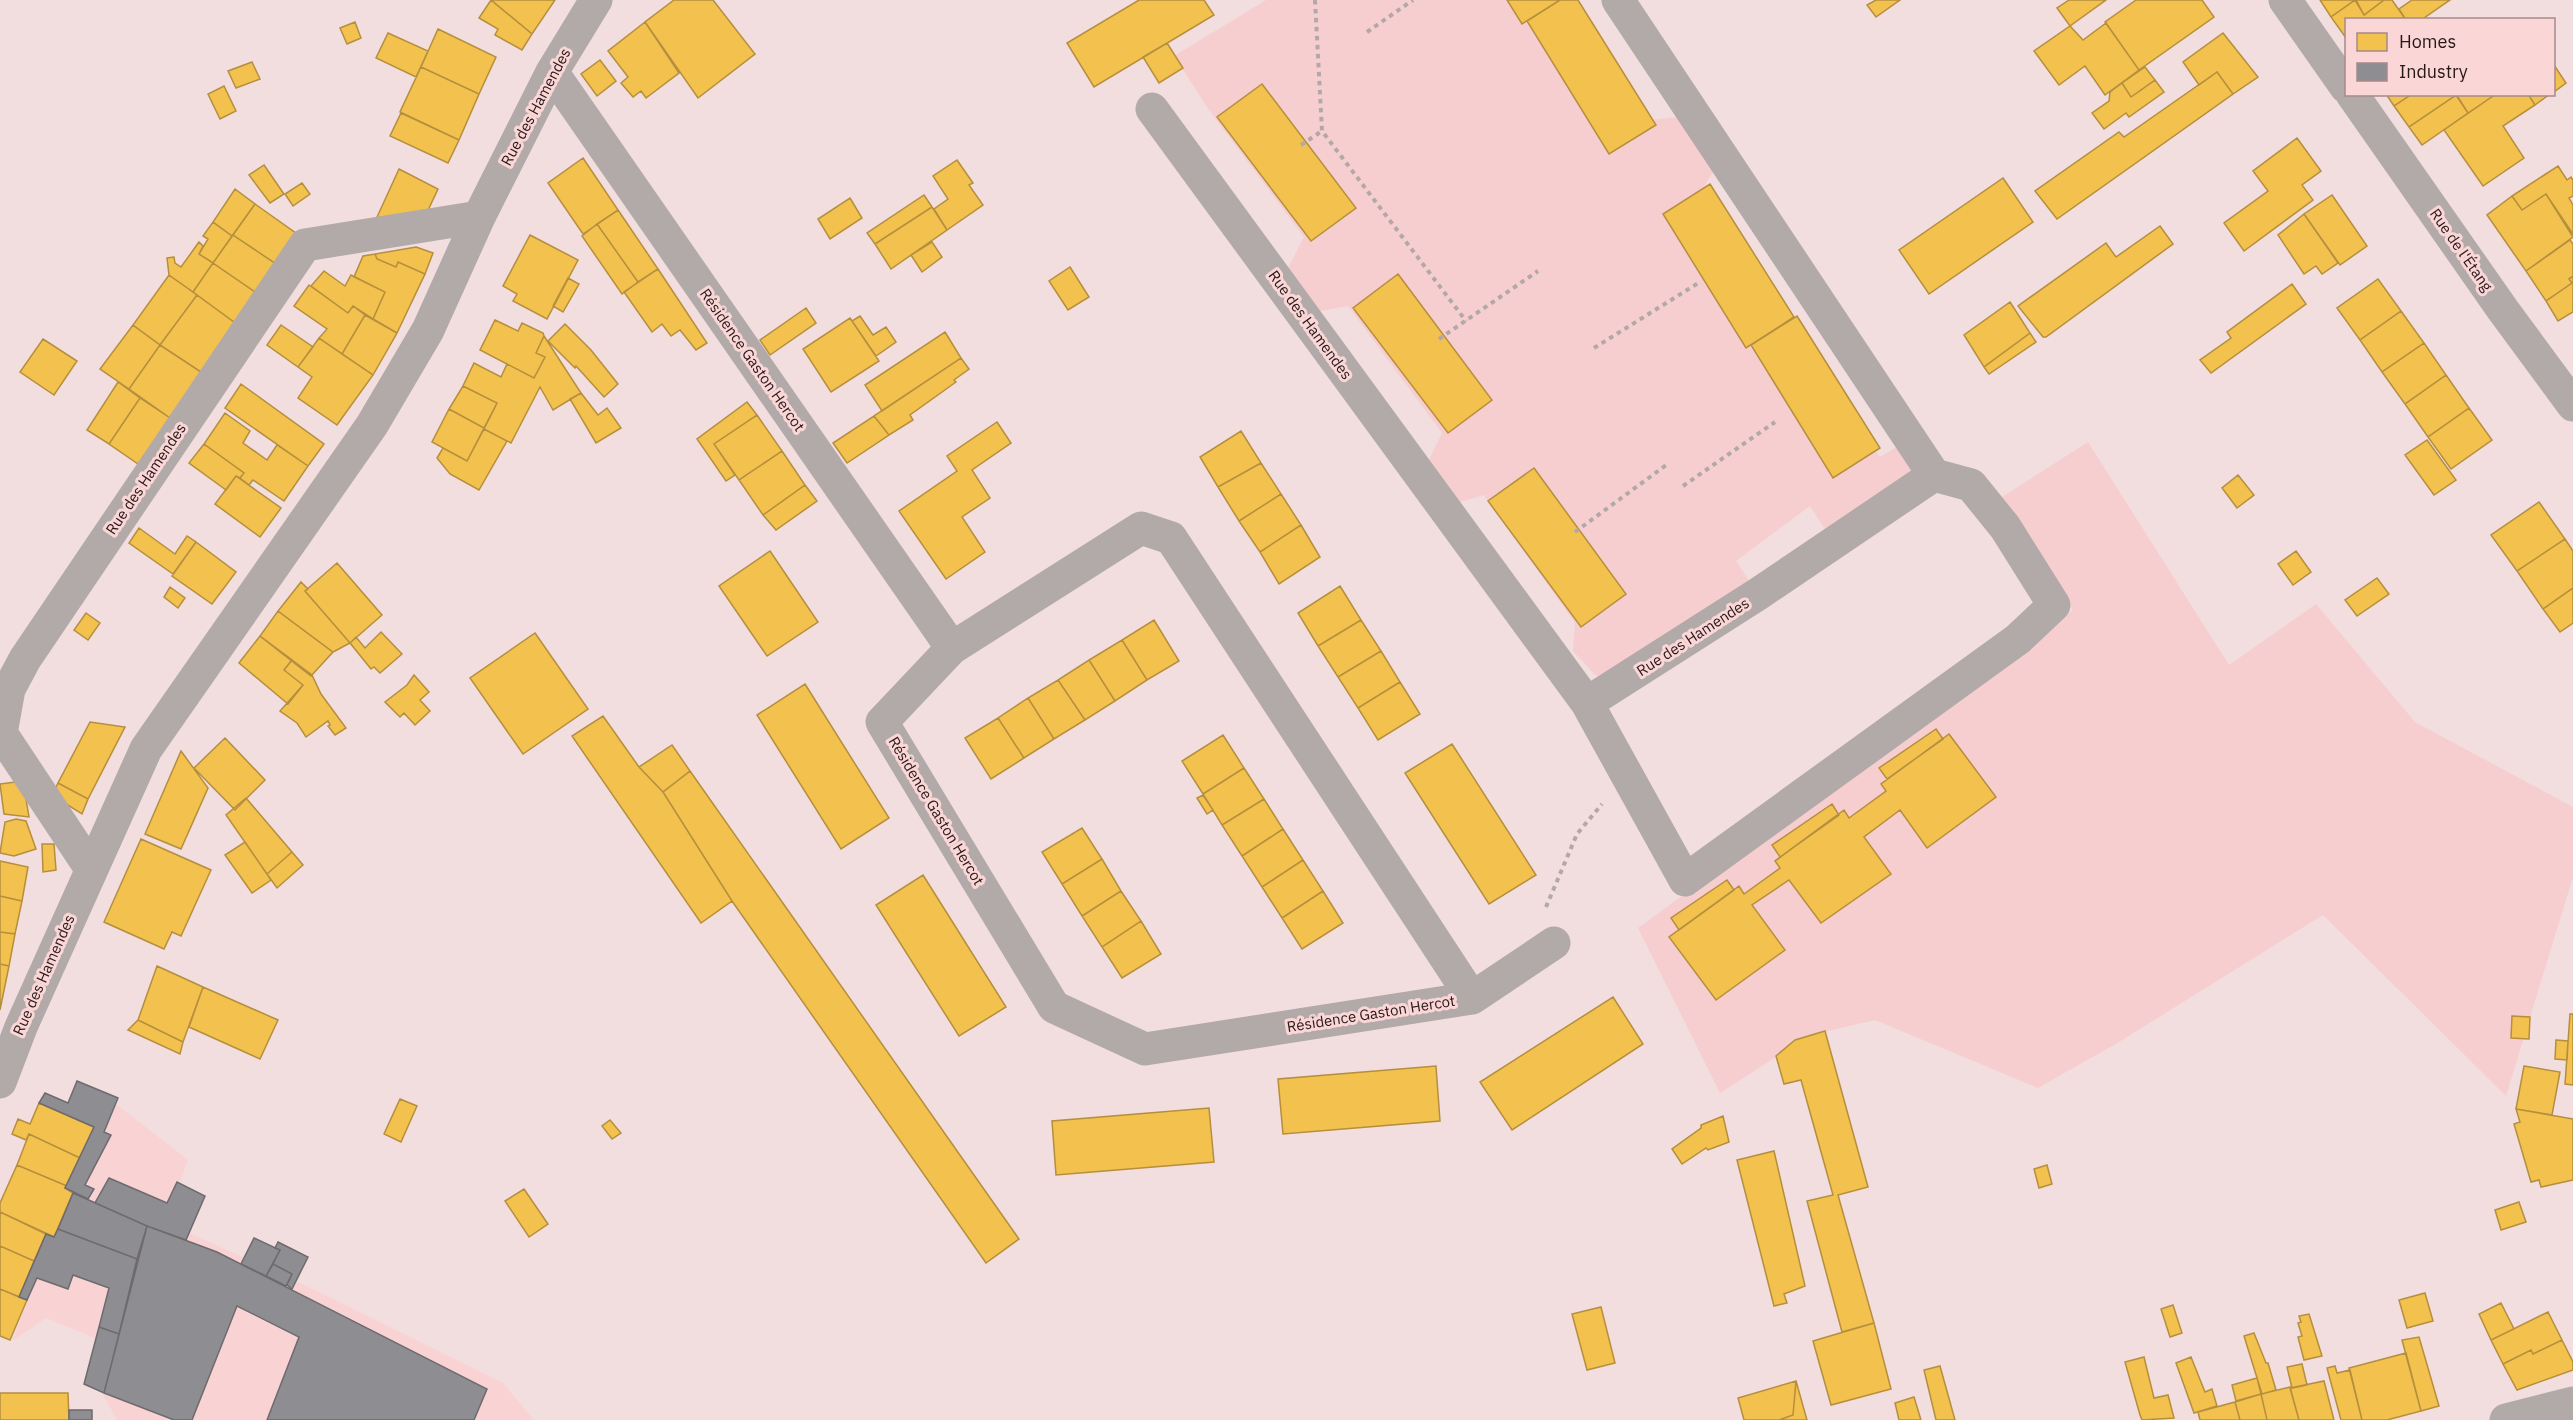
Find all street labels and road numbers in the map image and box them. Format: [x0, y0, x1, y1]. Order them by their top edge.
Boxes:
street label: Rue des Hamendes [497, 45, 575, 169]
street label: Rue de l'Étang [2426, 205, 2497, 295]
street label: Rue des Hamendes [1264, 266, 1356, 383]
street label: Résidence Gaston Hercot [696, 285, 809, 435]
street label: Rue des Hamendes [101, 419, 190, 538]
street label: Rue des Hamendes [1633, 593, 1753, 680]
street label: Résidence Gaston Hercot [884, 733, 988, 889]
street label: Rue des Hamendes [8, 911, 79, 1038]
street label: Résidence Gaston Hercot [1285, 991, 1456, 1036]

